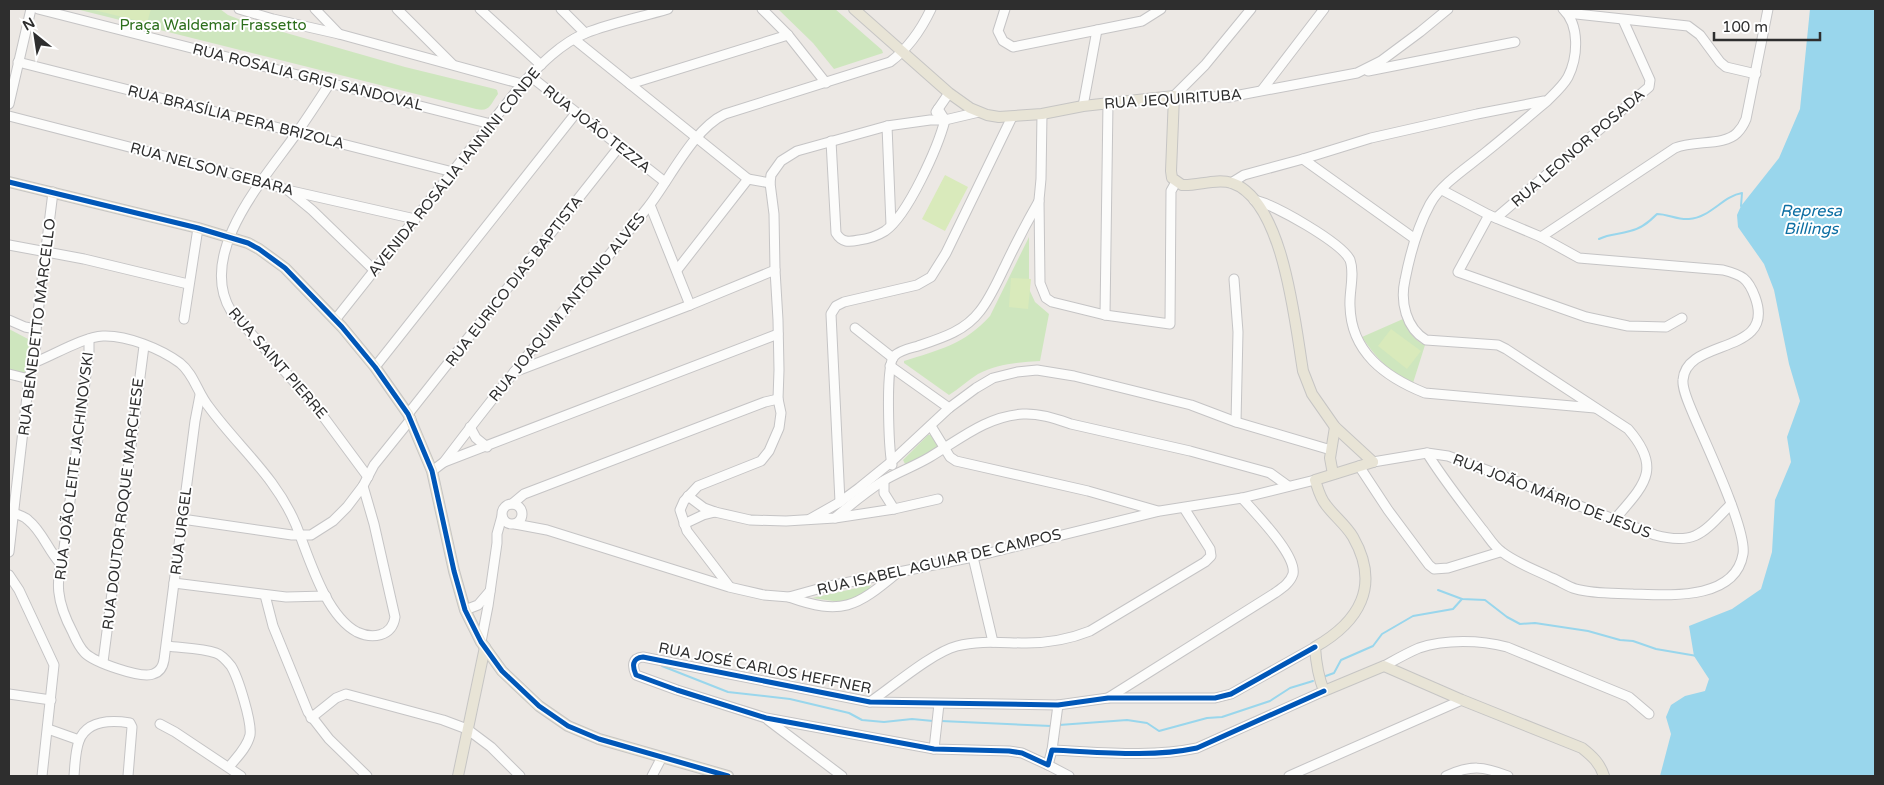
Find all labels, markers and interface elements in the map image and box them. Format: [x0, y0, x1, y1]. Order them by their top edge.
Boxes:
north arrow [10, 10, 60, 60]
scale bar [1714, 10, 1820, 42]
text: N [20, 14, 38, 34]
park label: Praça Waldemar Frassetto [119, 16, 307, 34]
text: 100 m [1722, 18, 1768, 36]
street label: RUA ROSALIA GRISI SANDOVAL [191, 40, 426, 115]
street label: AVENIDA ROSÁLIA IANNINI CONDE [364, 64, 544, 280]
street label: RUA BRASÍLIA PERA BRIZOLA [126, 81, 346, 153]
street label: RUA JOÃO TEZZA [539, 81, 655, 177]
street label: RUA JEQUIRITUBA [1103, 85, 1243, 113]
street label: RUA LEONOR POSADA [1508, 85, 1648, 211]
street label: RUA NELSON GEBARA [128, 138, 296, 200]
street label: RUA EURICO DIAS BAPTISTA [442, 192, 586, 370]
water label: Represa Billings [1780, 201, 1843, 239]
street label: RUA JOAQUIM ANTÔNIO ALVES [485, 209, 649, 405]
street label: RUA BENEDETTO MARCELLO [15, 217, 59, 437]
street label: RUA SAINT PIERRE [225, 304, 331, 422]
street label: RUA JOÃO LEITE JACHINOVSKI [51, 351, 97, 581]
street label: RUA DOUTOR ROQUE MARCHESE [99, 377, 147, 631]
street label: RUA JOÃO MÁRIO DE JESUS [1450, 450, 1654, 542]
street label: RUA URGEL [167, 486, 195, 576]
street label: RUA ISABEL AGUIAR DE CAMPOS [815, 525, 1063, 599]
street label: RUA JOSÉ CARLOS HEFFNER [657, 639, 873, 697]

